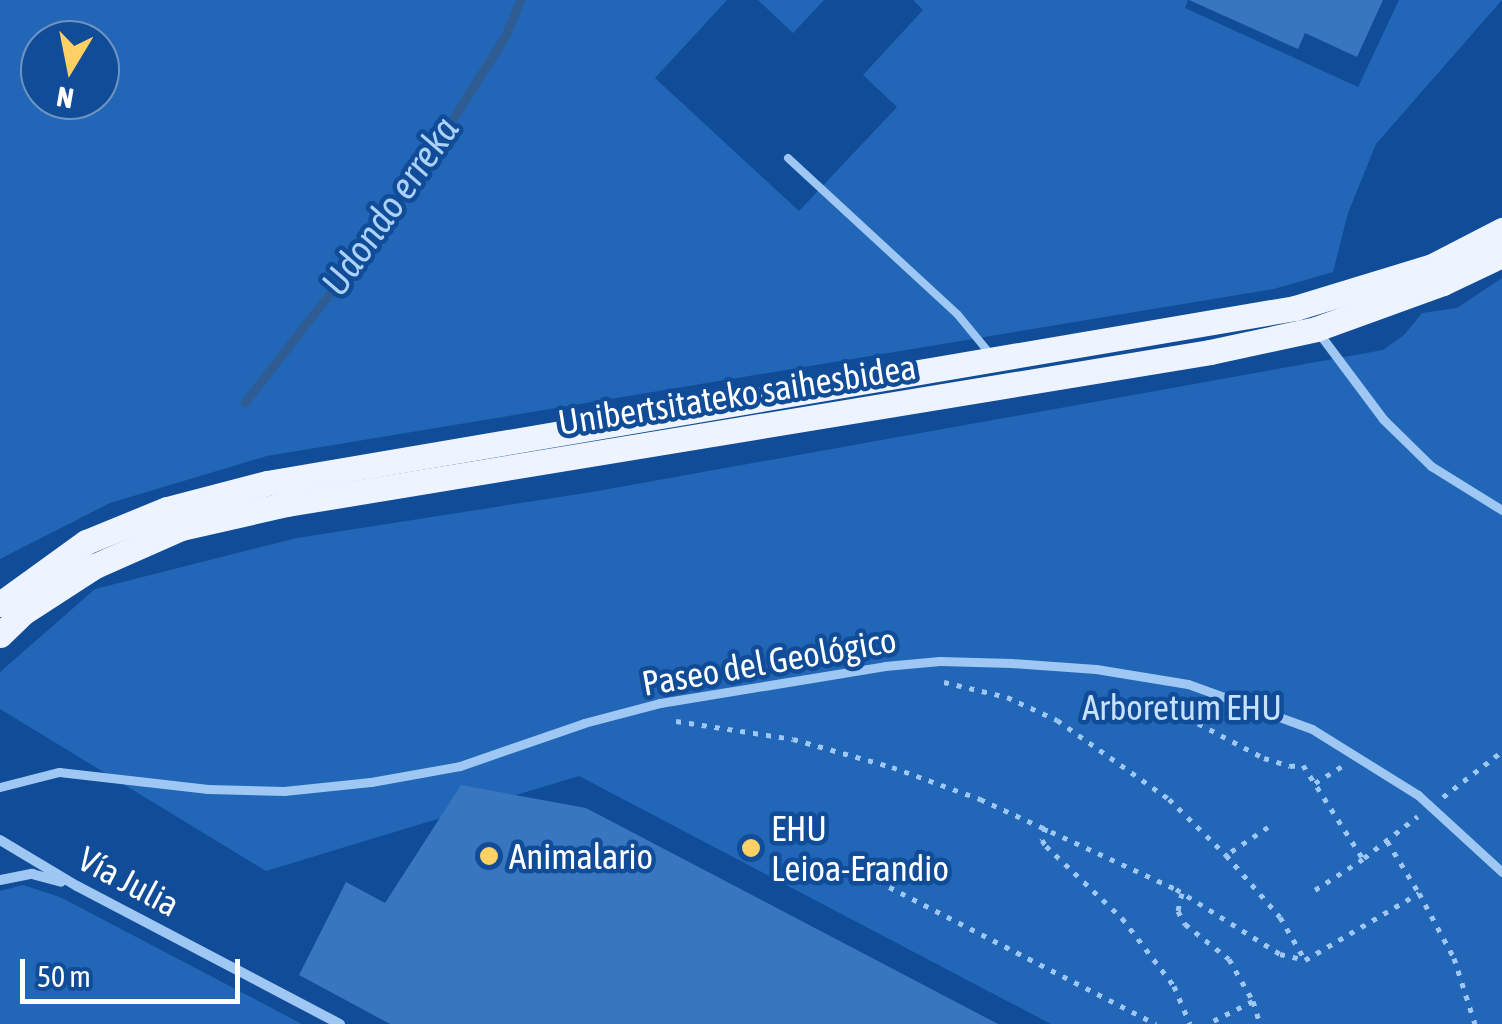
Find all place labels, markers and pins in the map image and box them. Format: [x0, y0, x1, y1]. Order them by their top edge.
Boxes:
place label: EHU Leioa-Erandio [771, 807, 949, 889]
place label: Animalario [509, 835, 653, 877]
marker: EHU Leioa-Erandio [740, 837, 762, 859]
marker: Animalario [478, 845, 500, 867]

